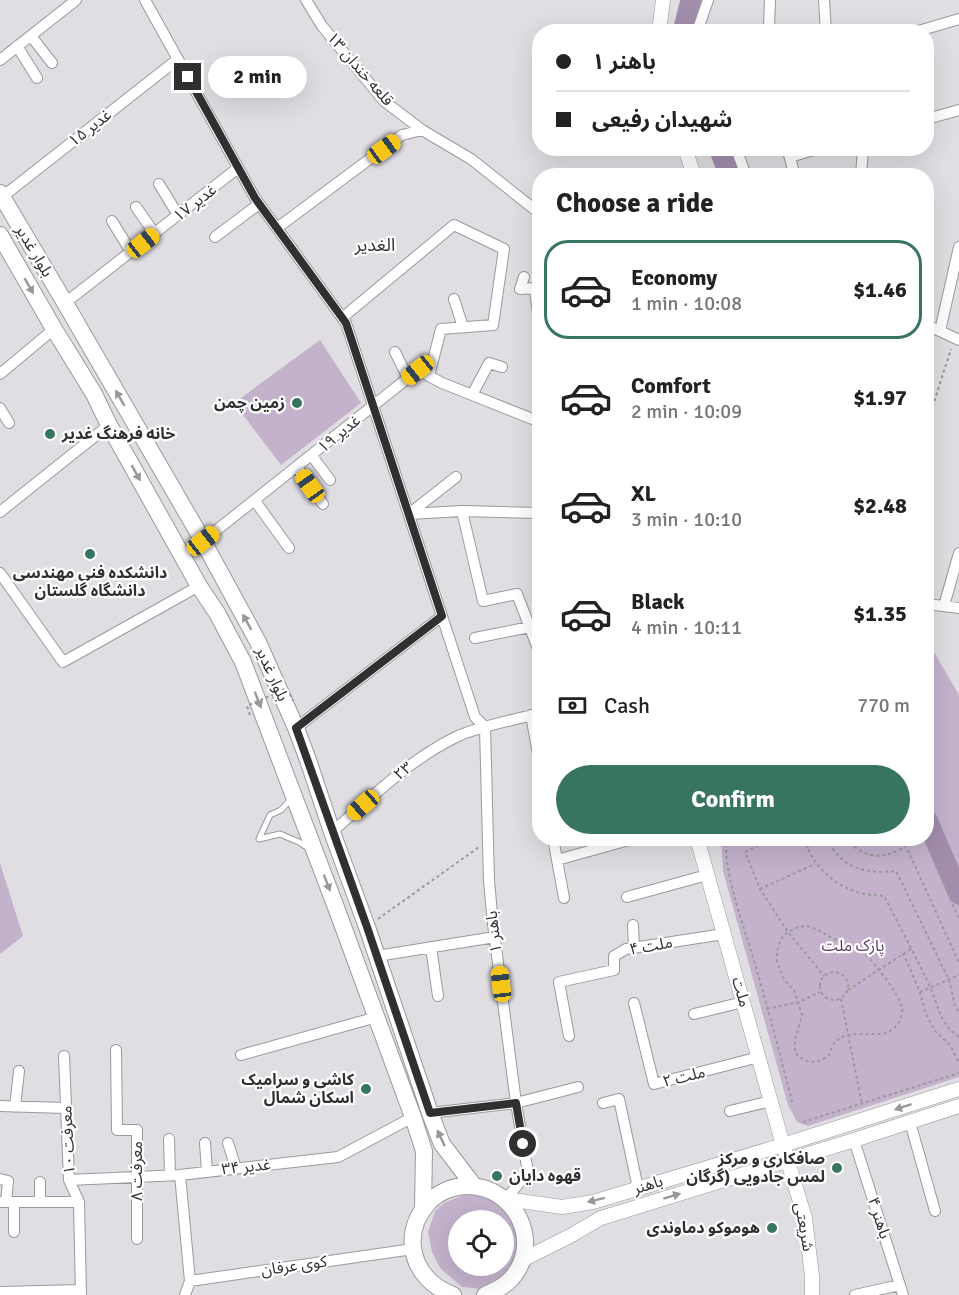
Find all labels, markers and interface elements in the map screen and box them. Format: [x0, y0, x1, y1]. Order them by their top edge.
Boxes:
street label: ۱۳ قلعه خندان [322, 28, 398, 110]
text: باهنر ۱ [592, 48, 656, 75]
callout: 2 min [209, 56, 308, 98]
route end [174, 63, 201, 90]
text: 2 min [233, 64, 282, 89]
street label: ۱۵ غدیر [64, 105, 116, 151]
text: شهیدان رفیعی [592, 106, 732, 133]
car [364, 131, 404, 167]
street label: ۱۷ غدیر [169, 180, 221, 226]
text: Choose a ride [556, 187, 714, 220]
street label: بلوار غدیر [10, 220, 57, 281]
car [123, 225, 163, 261]
district label: الغدیر [354, 234, 395, 256]
icon: car [559, 263, 613, 317]
text: Economy [631, 264, 717, 291]
text: $1.46 [853, 276, 907, 303]
one-way arrow [24, 278, 34, 295]
text: 1 min · 10:08 [631, 291, 742, 316]
car [398, 352, 438, 388]
icon: car [559, 371, 613, 425]
text: Comfort [631, 372, 711, 399]
text: $1.97 [853, 384, 907, 411]
one-way arrow [115, 389, 125, 406]
place label: زمین چمن [214, 393, 285, 413]
marker: زمین چمن [290, 396, 304, 410]
text: 2 min · 10:09 [631, 399, 742, 424]
street label: ۱۹ غدیر [313, 411, 365, 457]
place label: خانه فرهنگ غدیر [61, 424, 175, 444]
marker: خانه فرهنگ غدیر [43, 427, 57, 441]
one-way arrow [131, 465, 141, 482]
car [292, 466, 328, 506]
icon: car [559, 479, 613, 533]
text: XL [631, 480, 656, 507]
text: $2.48 [853, 492, 907, 519]
text: 3 min · 10:10 [631, 507, 742, 532]
car [183, 523, 223, 559]
marker: دانشکده فنی مهندسی دانشگاه گلستان [83, 547, 97, 561]
place label: دانشکده فنی مهندسی دانشگاه گلستان [13, 563, 167, 601]
icon: car [559, 587, 613, 641]
text: Black [631, 588, 685, 615]
text: $1.35 [853, 600, 907, 627]
one-way arrow [242, 613, 252, 630]
text: 4 min · 10:11 [631, 615, 742, 640]
street label: بلوار غدیر [251, 643, 293, 704]
icon: cash [556, 689, 589, 722]
one-way arrow [253, 692, 263, 710]
text: Cash [604, 692, 650, 719]
text: 770 m [857, 693, 910, 718]
street label: ۲۳ [390, 757, 416, 785]
button: Confirm [556, 765, 910, 834]
car [344, 786, 382, 824]
one-way arrow [323, 874, 332, 892]
street label: باهنر ۱ [481, 910, 507, 954]
street label: ۴ ملت [628, 932, 674, 960]
park label: پارک ملت [822, 936, 884, 956]
car [490, 965, 512, 1003]
street label: ملت [727, 974, 755, 1010]
street label: ۲ ملت [661, 1062, 707, 1092]
place label: کاشی و سرامیک اسکان شمال [241, 1070, 355, 1108]
marker: کاشی و سرامیک اسکان شمال [359, 1082, 373, 1096]
one-way arrow [894, 1103, 912, 1112]
street label: معرفت ۱۰ [56, 1105, 80, 1175]
one-way arrow [436, 1130, 445, 1147]
route start [509, 1130, 536, 1157]
street label: معرفت ۸ [127, 1141, 147, 1201]
place label: صافکاری و مرکز لمس جادویی (گرگان [686, 1149, 825, 1187]
street label: ۳۴ غدیر [220, 1154, 272, 1180]
marker: صافکاری و مرکز لمس جادویی (گرگان [830, 1161, 844, 1175]
place label: قهوه دایان [509, 1166, 581, 1186]
marker: قهوه دایان [490, 1169, 504, 1183]
street label: باهنر [630, 1171, 665, 1199]
one-way arrow [663, 1191, 681, 1200]
street label: ۴ باهنر [863, 1195, 895, 1241]
one-way arrow [587, 1196, 605, 1206]
street label: شریعتی [790, 1201, 818, 1253]
map controls [448, 1210, 514, 1276]
button: locate [448, 1210, 514, 1276]
place label: هوموکو دماوندی [647, 1218, 760, 1238]
marker: هوموکو دماوندی [765, 1221, 779, 1235]
street label: کوی عرفان [260, 1251, 329, 1281]

